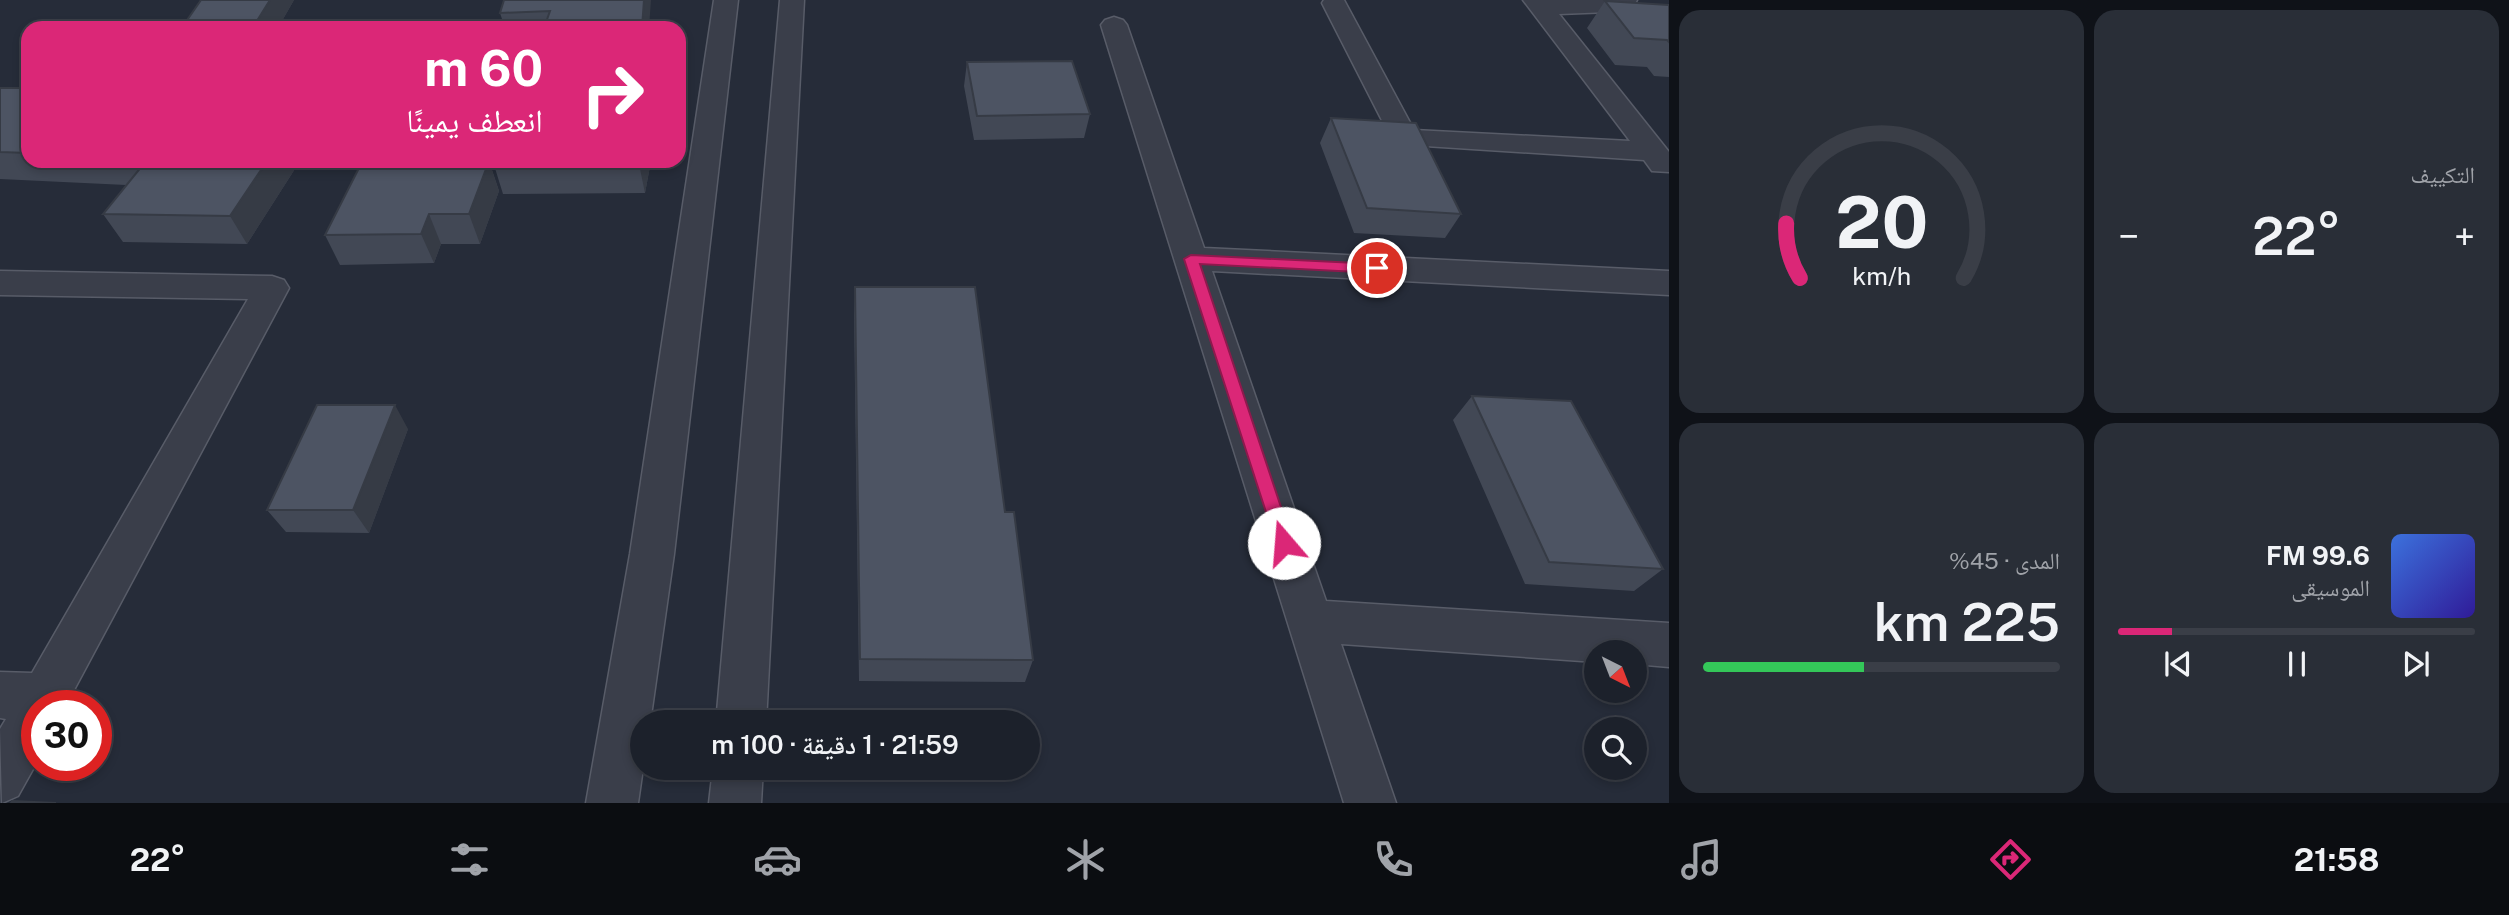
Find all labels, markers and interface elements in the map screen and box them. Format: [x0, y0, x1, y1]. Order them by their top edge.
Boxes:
text: 60 m [424, 39, 543, 97]
icon: right [567, 49, 658, 140]
text: انعطف يمينًا [406, 102, 543, 139]
text: التكييف [2410, 161, 2475, 188]
text: 20 [1835, 179, 1928, 264]
text: 22° [2252, 206, 2341, 267]
text: − [2118, 214, 2139, 259]
text: + [2454, 214, 2475, 259]
pin [1347, 238, 1407, 298]
icon: arrive [1358, 249, 1396, 287]
text: km/h [1852, 260, 1911, 290]
position arrow [1247, 506, 1321, 580]
text: 99.6 FM [2266, 540, 2370, 571]
text: المدى · 45% [1949, 547, 2060, 574]
text: الموسيقى [2291, 574, 2370, 601]
text: 225 km [1874, 592, 2060, 653]
north arrow [1584, 640, 1647, 704]
map controls [1584, 640, 1647, 780]
icon: previous [2159, 645, 2197, 683]
icon: pause [2278, 645, 2316, 683]
icon: next [2397, 645, 2435, 683]
speed limit sign: 30 [21, 690, 112, 781]
button: search [1584, 717, 1647, 780]
text: 21:59 · 1 دقيقة · 100 m [711, 729, 959, 760]
icon: filters [445, 835, 494, 884]
icon: car [753, 835, 802, 884]
icon: climate [1061, 835, 1110, 884]
icon: phone [1369, 835, 1418, 884]
icon: music [1677, 835, 1726, 884]
icon: directions [1986, 835, 2035, 884]
text: 22° [130, 841, 186, 878]
text: 21:58 [2294, 841, 2379, 878]

